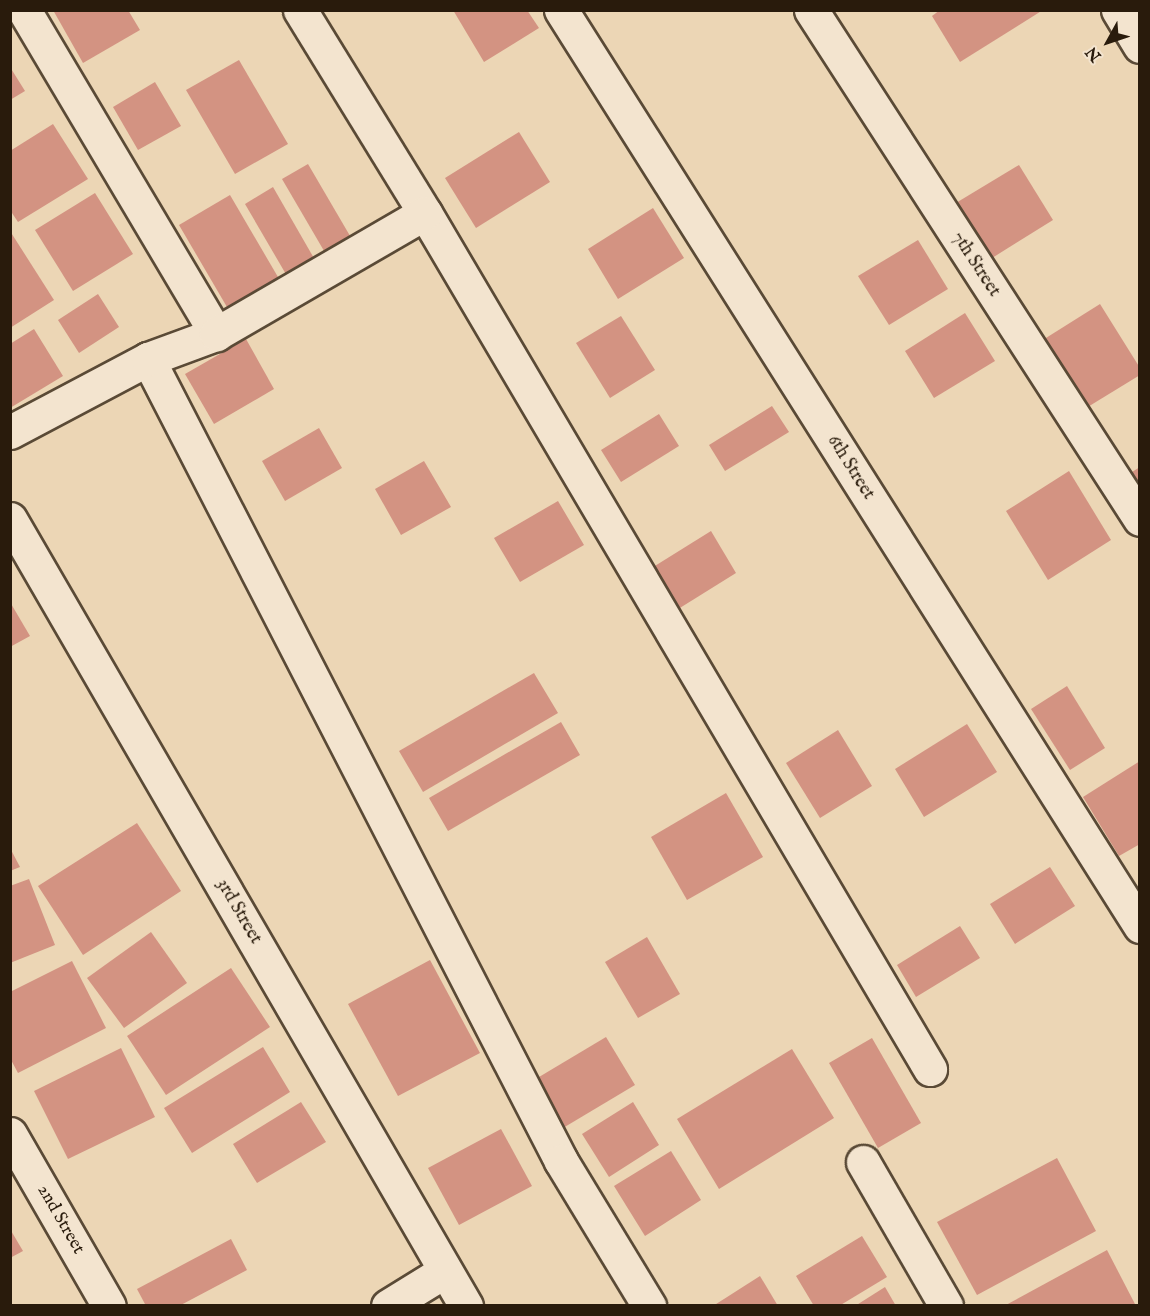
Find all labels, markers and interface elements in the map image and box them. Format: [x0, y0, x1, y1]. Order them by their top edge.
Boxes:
north arrow [1078, 12, 1138, 72]
text: N [1082, 42, 1106, 65]
street label: 7th Street [946, 229, 1004, 301]
street label: 6th Street [822, 432, 878, 504]
street label: 3rd Street [211, 876, 265, 948]
street label: 2nd Street [32, 1182, 88, 1258]

